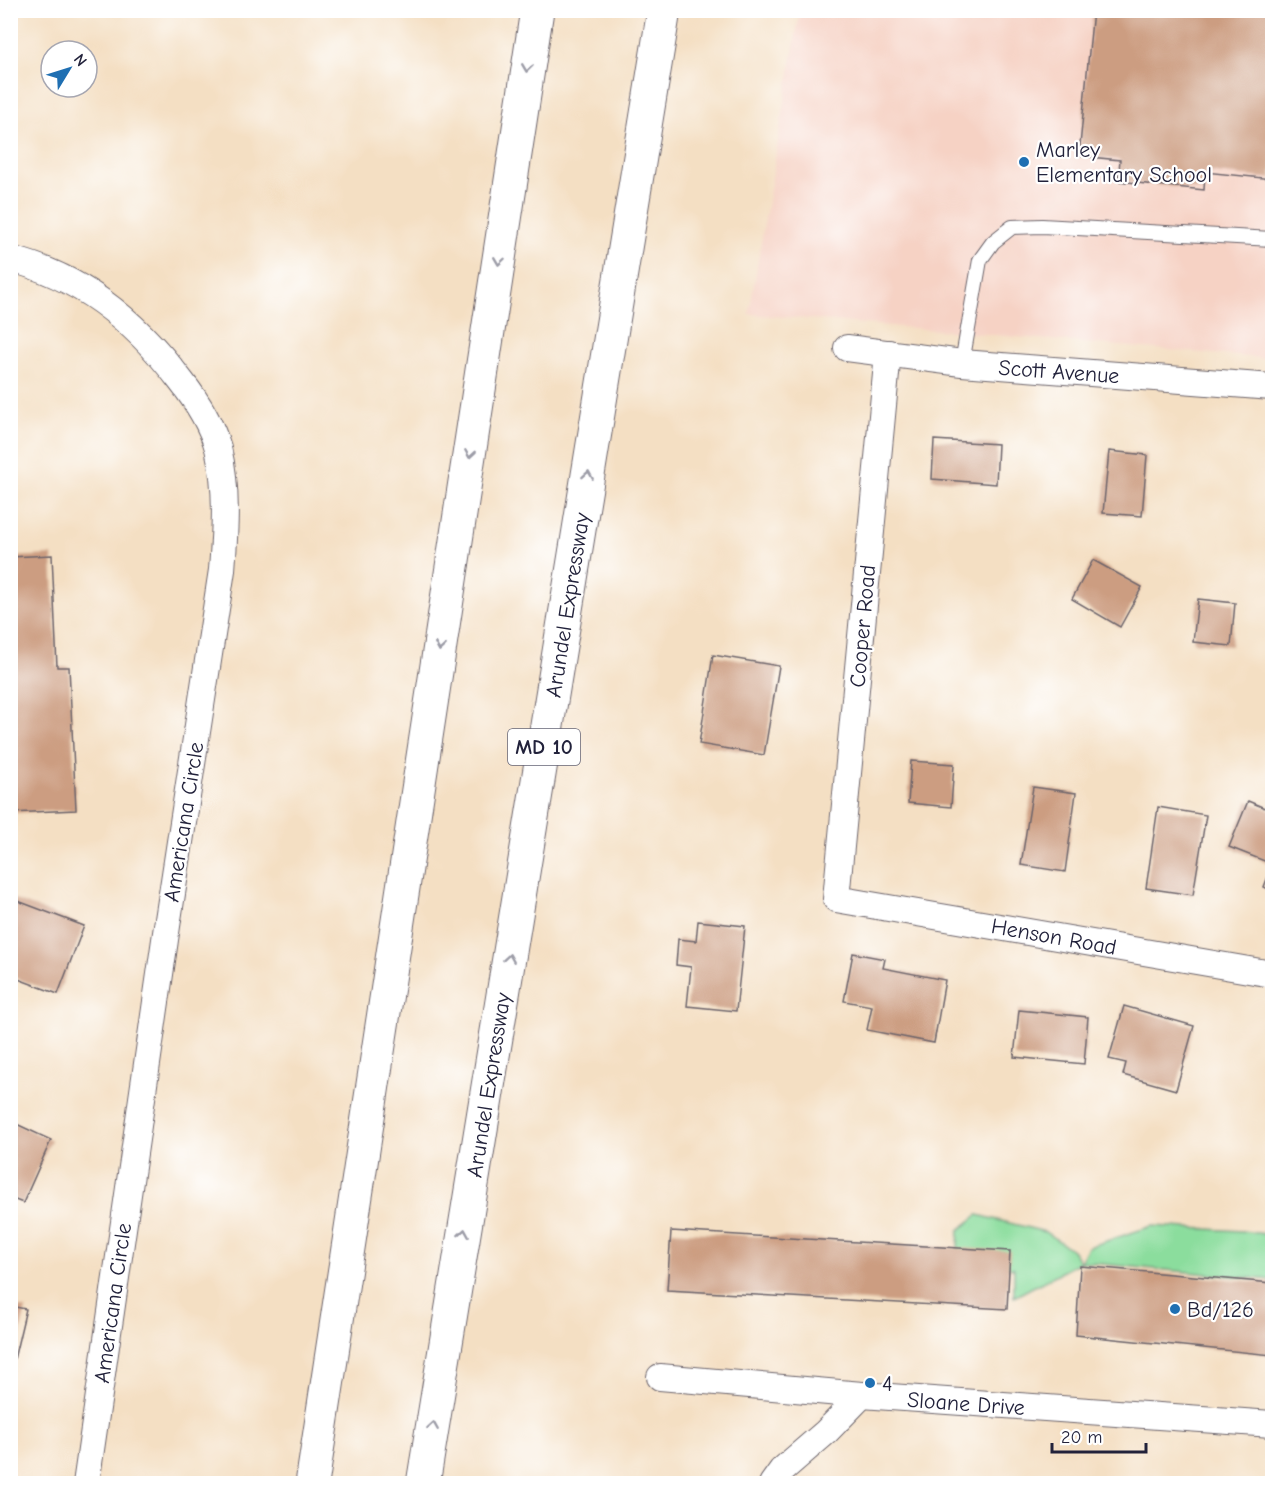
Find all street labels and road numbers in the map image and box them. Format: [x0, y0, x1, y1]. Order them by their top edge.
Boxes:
street label: Scott Avenue [998, 355, 1120, 389]
street label: Arundel Expressway [541, 511, 595, 699]
street label: Cooper Road [845, 564, 881, 689]
road number: MD 10 [508, 729, 580, 765]
street label: Americana Circle [159, 740, 209, 904]
street label: Henson Road [989, 913, 1119, 961]
street label: Arundel Expressway [462, 991, 516, 1179]
street label: Americana Circle [89, 1221, 137, 1385]
street label: Sloane Drive [906, 1387, 1026, 1421]

